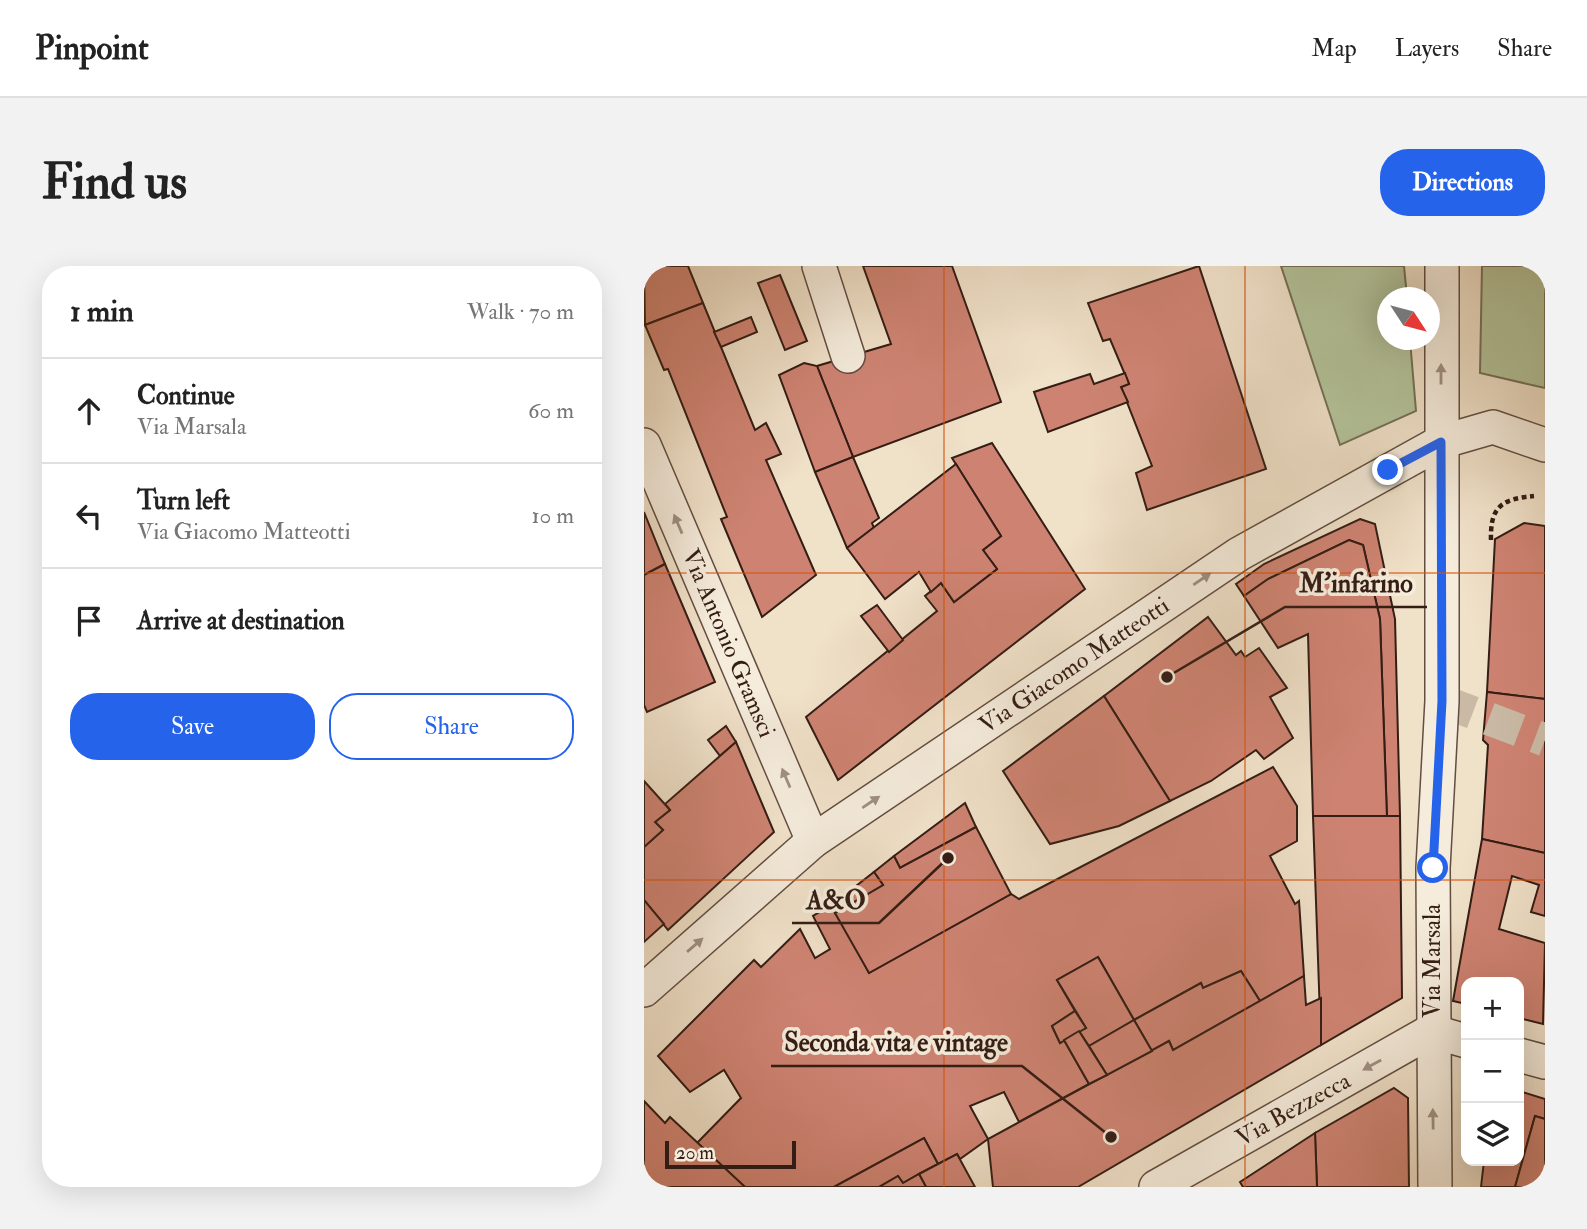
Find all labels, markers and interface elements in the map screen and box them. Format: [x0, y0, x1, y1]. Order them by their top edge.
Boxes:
text: Pinpoint [35, 28, 149, 69]
text: Map [1312, 33, 1357, 64]
text: Layers [1395, 33, 1459, 64]
text: Share [1497, 33, 1552, 64]
button: Directions [1380, 149, 1545, 216]
text: Find us [42, 152, 187, 213]
north arrow [1377, 287, 1440, 350]
text: 1 min [70, 293, 134, 330]
text: Walk · 70 m [467, 297, 574, 326]
one-way arrow [1436, 362, 1447, 384]
text: Continue [137, 380, 235, 412]
icon: ahead [70, 392, 108, 430]
text: 60 m [528, 396, 574, 425]
text: Via Marsala [137, 412, 246, 441]
route end [1372, 454, 1403, 485]
text: Turn left [137, 485, 230, 517]
icon: left [70, 497, 108, 535]
text: 10 m [531, 501, 574, 530]
one-way arrow [672, 513, 683, 534]
text: Via Giacomo Matteotti [137, 517, 351, 546]
street label: Via Antonio Gramsci [675, 544, 782, 742]
callout: M'infarino [1285, 560, 1427, 607]
text: M'infarino [1298, 568, 1413, 600]
one-way arrow [1193, 573, 1212, 586]
street label: Via Giacomo Matteotti [973, 590, 1175, 741]
icon: arrive [70, 602, 108, 640]
text: Arrive at destination [137, 605, 345, 637]
button: Save [70, 693, 315, 760]
button: Share [329, 693, 574, 760]
one-way arrow [781, 767, 792, 788]
one-way arrow [861, 795, 881, 808]
route start [1417, 852, 1448, 883]
callout: A&O [792, 876, 879, 923]
text: A&O [805, 885, 866, 917]
street label: Via Marsala [1417, 903, 1448, 1018]
one-way arrow [686, 937, 704, 953]
map controls [1461, 977, 1524, 1166]
button: + [1461, 977, 1524, 1040]
callout: Seconda vita e vintage [771, 1019, 1022, 1066]
text: Seconda vita e vintage [784, 1027, 1008, 1060]
button: − [1461, 1040, 1524, 1103]
one-way arrow [1362, 1059, 1382, 1071]
street label: Via Bezzecca [1230, 1065, 1357, 1154]
button: layers [1461, 1103, 1524, 1166]
one-way arrow [1428, 1108, 1439, 1130]
scale bar [665, 1138, 796, 1170]
text: 20 m [676, 1141, 714, 1165]

